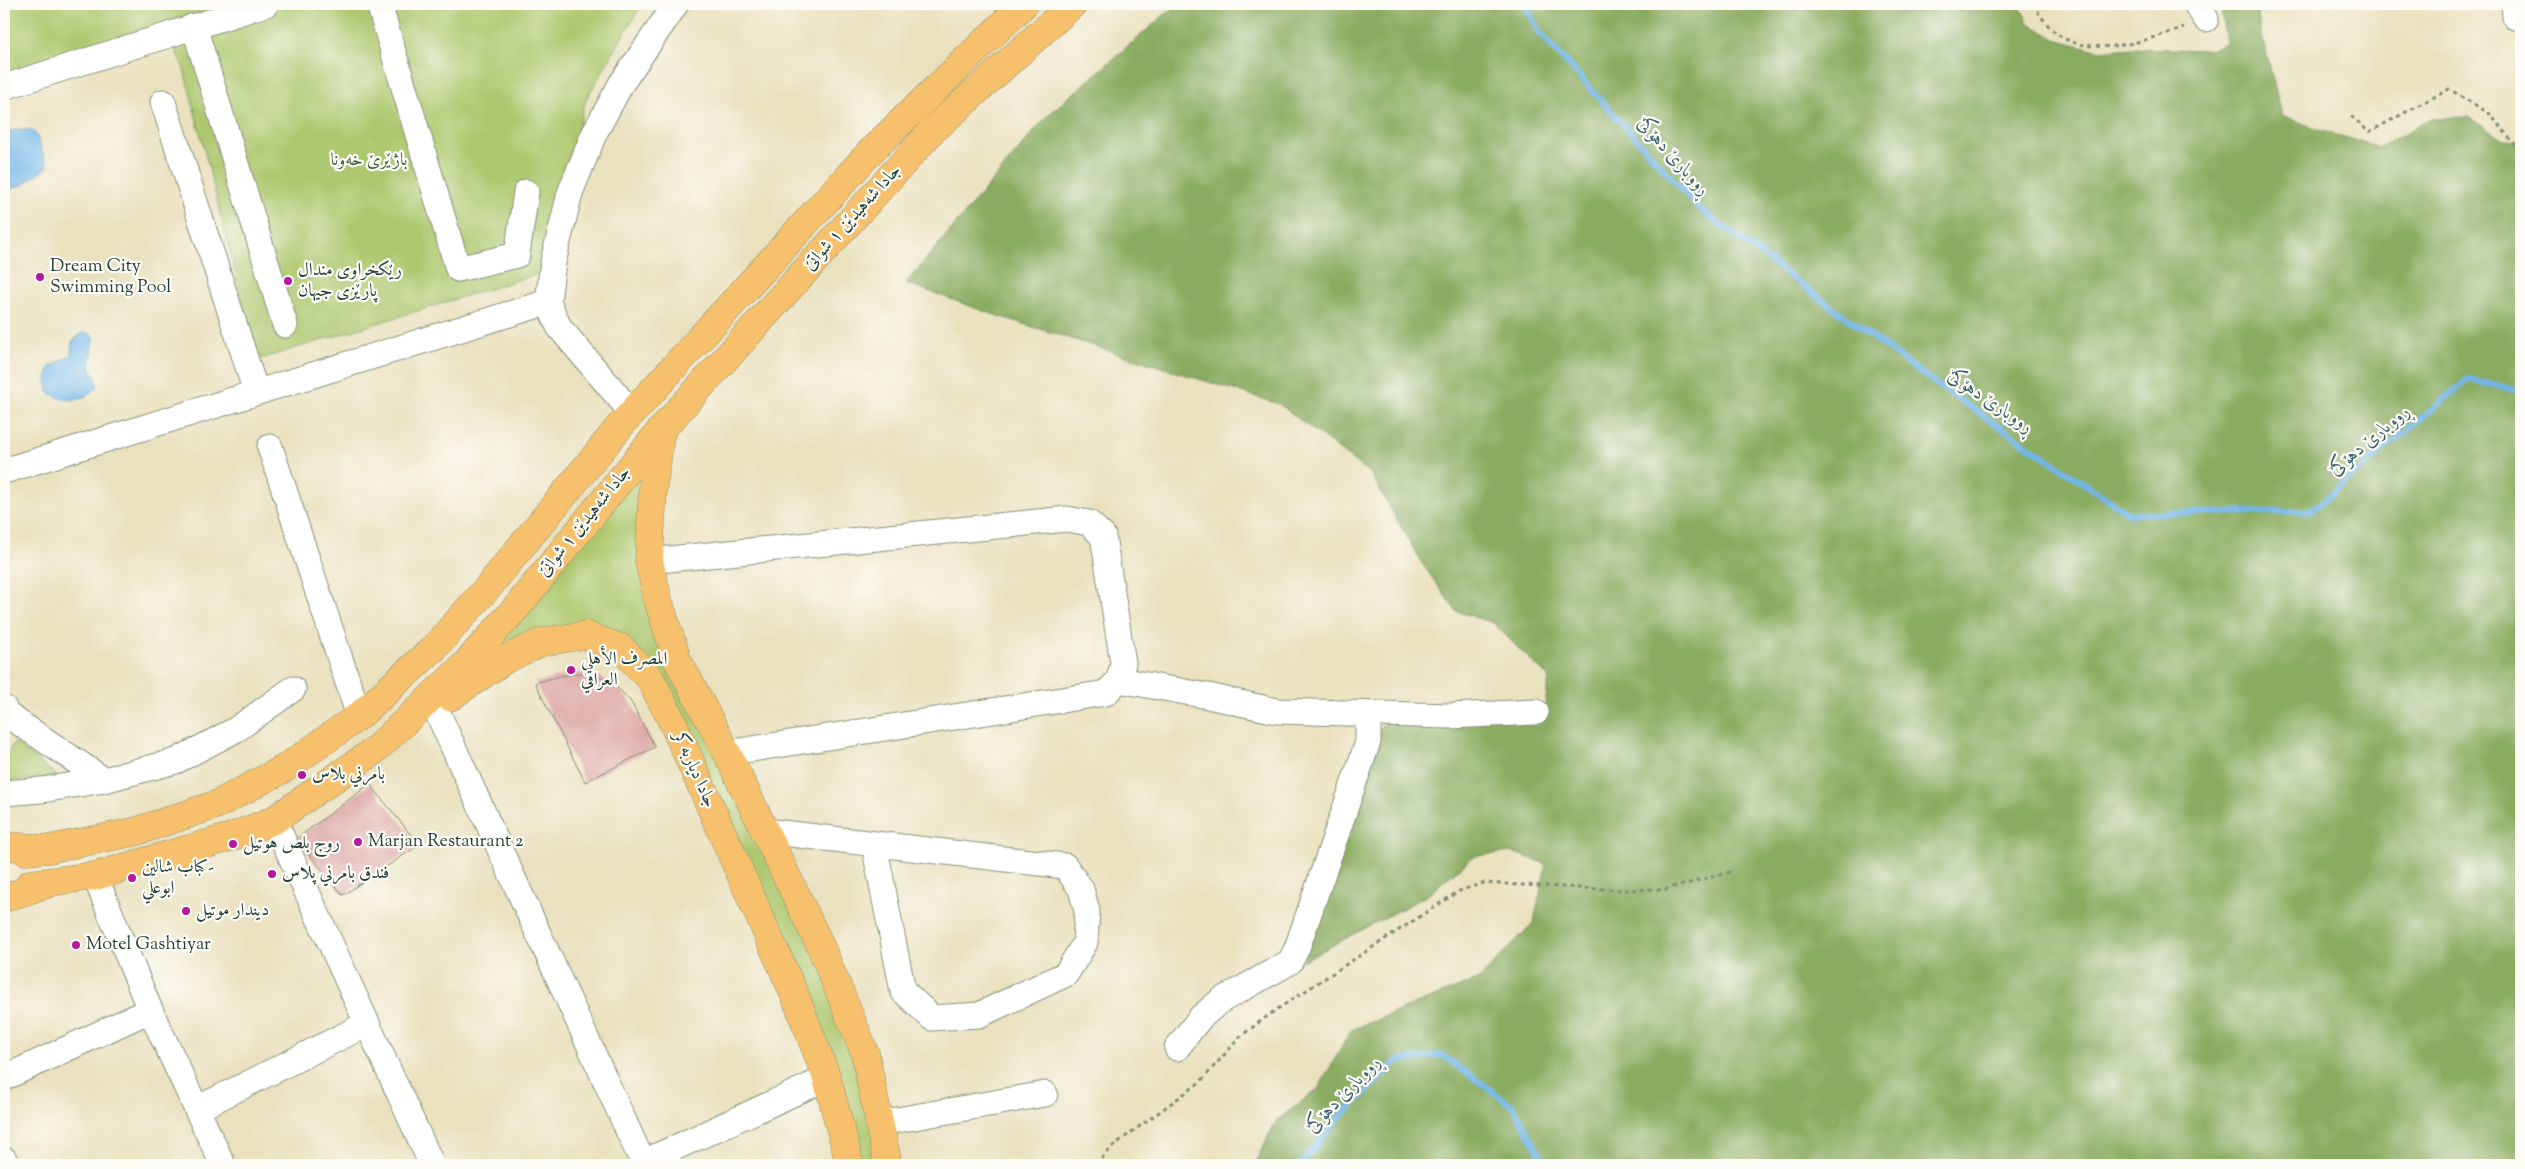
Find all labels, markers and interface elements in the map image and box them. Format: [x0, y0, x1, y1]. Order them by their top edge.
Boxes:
water label: ڕووبارێ دهۆكێ [1630, 111, 1716, 203]
park label: باژێرێ خه‌ونا [331, 148, 407, 174]
street label: جادا شەهیدێن ١ شواتێ [798, 159, 908, 277]
place label: Dream City Swimming Pool [50, 254, 171, 301]
place label: رێکخراوی مندال پارێزی جیهان [298, 258, 402, 305]
marker: Dream City Swimming Pool [34, 271, 46, 283]
marker: رێکخراوی مندال پارێزی جیهان [282, 275, 294, 287]
water label: ڕووبارێ دهۆكێ [1941, 363, 2039, 441]
water label: ڕووبارێ دهۆكێ [2323, 399, 2417, 483]
street label: جادا شەهیدێن ١ شواتێ [532, 461, 638, 583]
place label: المصرف الأهلي العراقي [581, 645, 668, 694]
marker: المصرف الأهلي العراقي [565, 664, 577, 676]
street label: جادا دیاربه‌كر [665, 726, 722, 812]
place label: بامرني بلاس [312, 762, 385, 788]
marker: بامرني بلاس [296, 769, 308, 781]
place label: Marjan Restaurant 2 [368, 829, 524, 855]
place label: روج بلص هوتيل [243, 831, 340, 858]
marker: Marjan Restaurant 2 [352, 836, 364, 848]
marker: روج بلص هوتيل [227, 838, 239, 850]
place label: كباب شالين- ابوعلي [142, 855, 214, 904]
place label: فندق بامرني پلاس [282, 861, 389, 887]
marker: فندق بامرني پلاس [266, 868, 278, 880]
marker: كباب شالين- ابوعلي [126, 872, 138, 884]
place label: ديندار موتيل [196, 898, 269, 924]
marker: ديندار موتيل [180, 905, 192, 917]
place label: Motel Gashtiyar [86, 932, 211, 958]
marker: Motel Gashtiyar [70, 939, 82, 951]
water label: ڕووبارێ دهۆكێ [1300, 1050, 1388, 1140]

